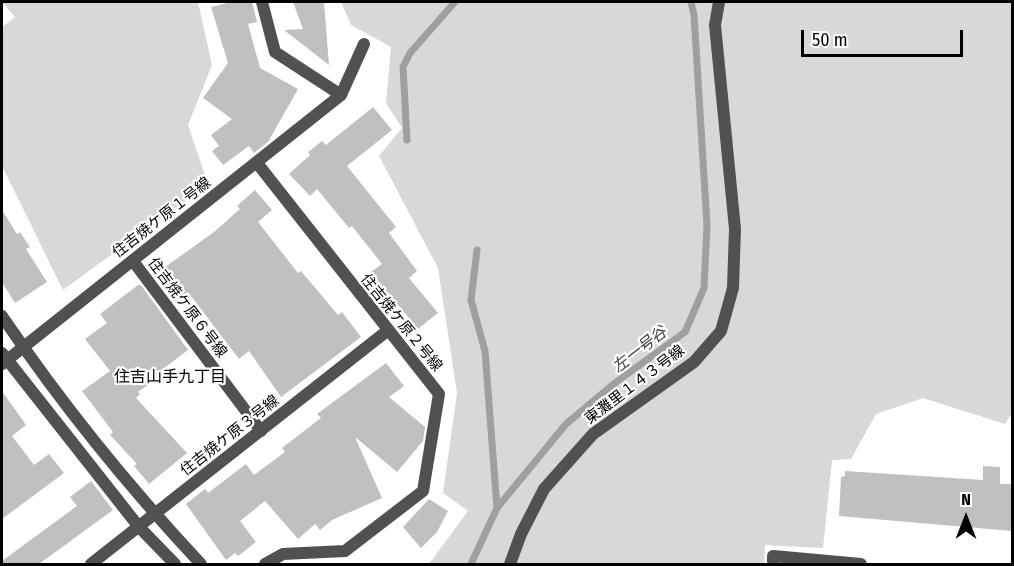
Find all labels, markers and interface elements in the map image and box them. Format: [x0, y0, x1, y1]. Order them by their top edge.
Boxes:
scale bar [804, 18, 966, 56]
text: 50 m [812, 29, 848, 51]
street label: 住吉焼ケ原１号線 [109, 174, 215, 262]
street label: 住吉焼ケ原６号線 [144, 255, 230, 361]
street label: 住吉焼ケ原２号線 [356, 271, 446, 375]
water label: 左一号谷 [609, 323, 671, 377]
street label: 東灘里１４３号線 [582, 342, 688, 428]
district label: 住吉山手九丁目 [114, 368, 226, 388]
street label: 住吉焼ケ原３号線 [177, 392, 283, 480]
north arrow [936, 488, 996, 548]
text: N [961, 490, 971, 509]

